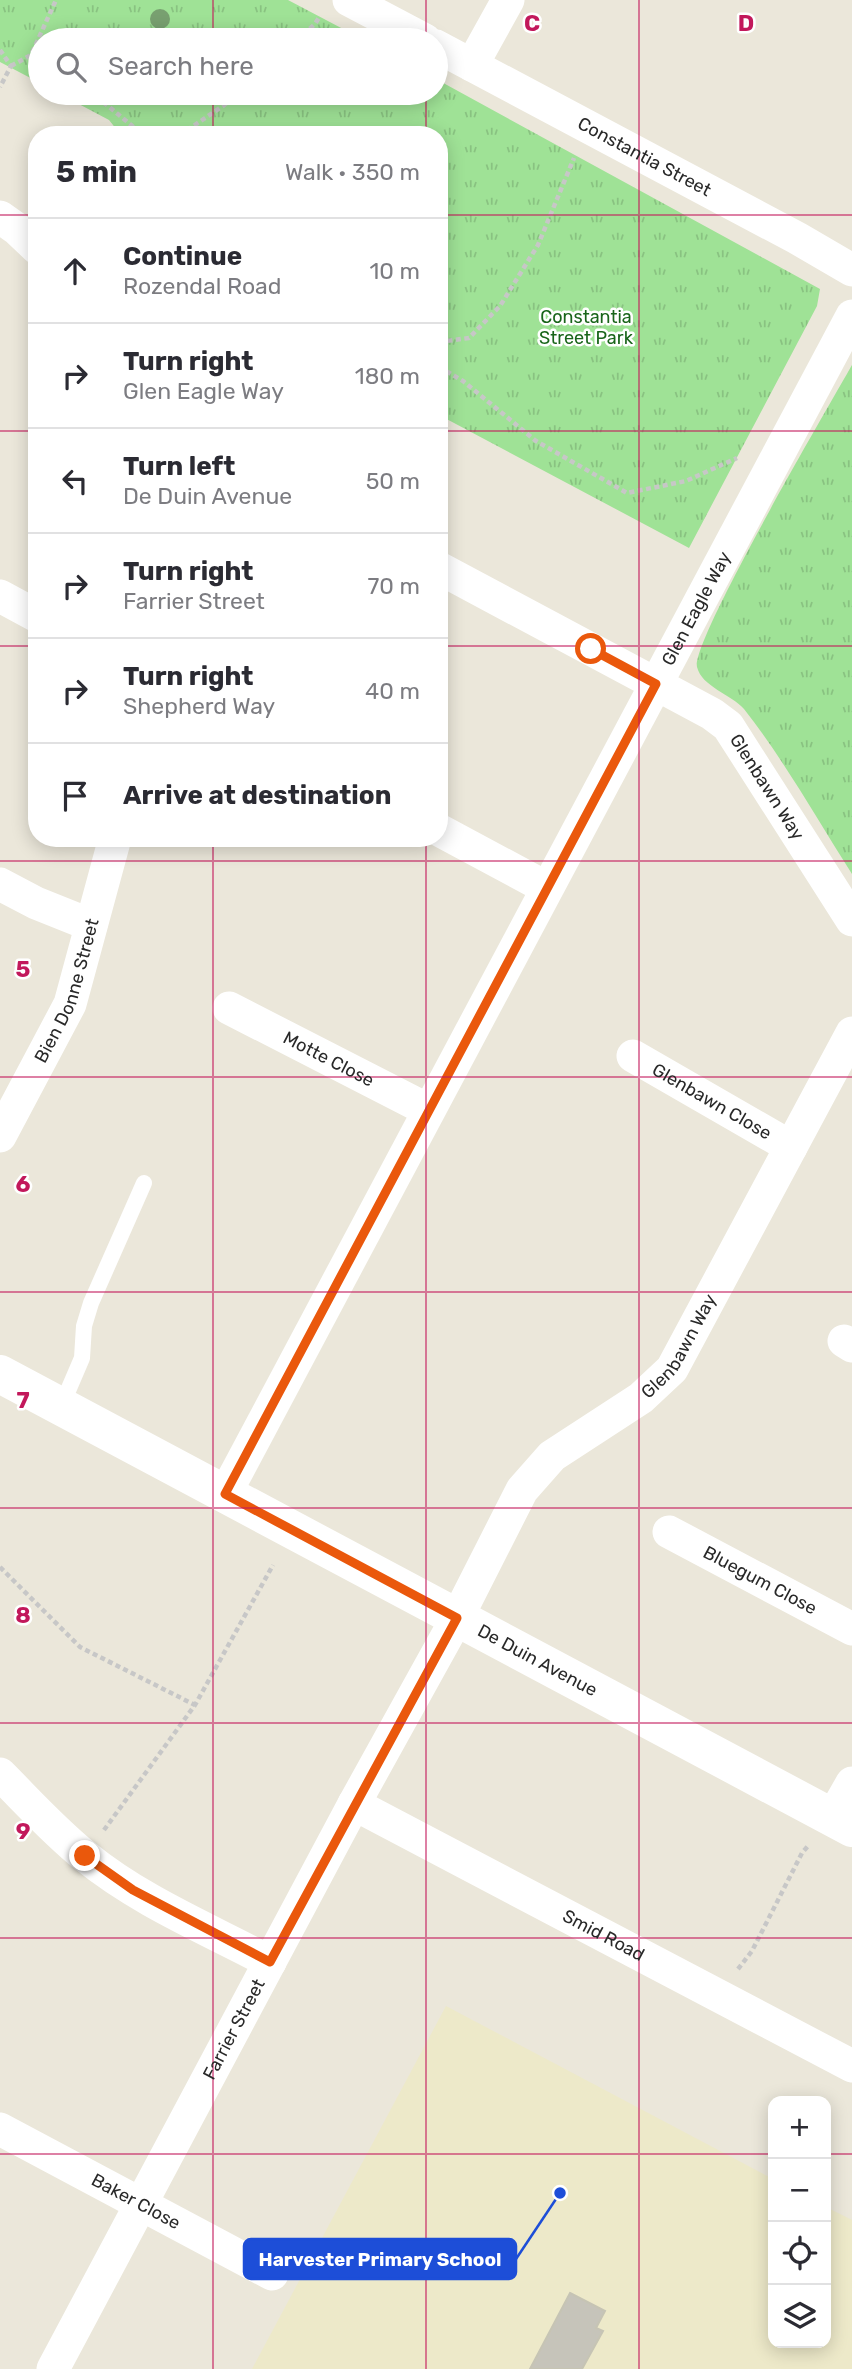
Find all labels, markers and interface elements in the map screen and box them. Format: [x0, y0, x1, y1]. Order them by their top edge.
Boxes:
text: C [524, 9, 540, 37]
text: D [738, 9, 754, 37]
search box [28, 28, 448, 105]
icon: search [52, 48, 90, 86]
text: Search here [108, 51, 254, 82]
street label: Constantia Street [574, 112, 715, 201]
text: 5 min [56, 154, 137, 190]
text: Walk · 350 m [285, 158, 420, 186]
text: Continue [123, 241, 242, 272]
icon: ahead [56, 252, 94, 290]
text: 10 m [369, 257, 420, 285]
text: Rozendal Road [123, 272, 281, 300]
park label: Constantia Street Park [539, 306, 634, 349]
text: Turn right [123, 346, 253, 377]
icon: right [56, 357, 94, 395]
text: 180 m [355, 362, 420, 390]
text: Glen Eagle Way [123, 377, 284, 405]
text: Turn left [123, 451, 235, 482]
icon: left [56, 462, 94, 500]
text: 50 m [366, 467, 420, 495]
text: De Duin Avenue [123, 482, 292, 510]
street label: Glen Eagle Way [657, 548, 736, 669]
text: Turn right [123, 556, 253, 587]
icon: right [56, 567, 94, 605]
text: 70 m [368, 572, 420, 600]
text: Farrier Street [123, 587, 265, 615]
route start [575, 633, 606, 664]
text: Turn right [123, 661, 253, 692]
icon: right [56, 672, 94, 710]
text: 40 m [365, 677, 420, 705]
text: Shepherd Way [123, 692, 275, 720]
street label: Glenbawn Way [725, 730, 809, 844]
icon: arrive [56, 777, 94, 815]
text: Arrive at destination [123, 780, 391, 811]
street label: Bien Donne Street [30, 916, 104, 1067]
text: 5 [16, 955, 31, 983]
street label: Motte Close [280, 1027, 378, 1091]
street label: Glenbawn Close [648, 1058, 775, 1144]
text: 6 [16, 1170, 31, 1198]
street label: Glenbawn Way [637, 1290, 721, 1403]
text: 7 [16, 1386, 30, 1414]
street label: Bluegum Close [699, 1541, 821, 1619]
text: 8 [15, 1601, 31, 1629]
street label: De Duin Avenue [474, 1620, 601, 1701]
text: 9 [16, 1817, 30, 1845]
route end [69, 1840, 100, 1871]
street label: Smid Road [559, 1905, 648, 1966]
street label: Farrier Street [198, 1975, 270, 2083]
map controls [768, 2096, 831, 2348]
button: + [768, 2096, 831, 2159]
button: − [768, 2159, 831, 2222]
street label: Baker Close [88, 2169, 184, 2234]
button: locate [768, 2222, 831, 2285]
callout: Harvester Primary School [244, 2239, 516, 2279]
text: Harvester Primary School [259, 2248, 502, 2271]
button: layers [768, 2285, 831, 2348]

